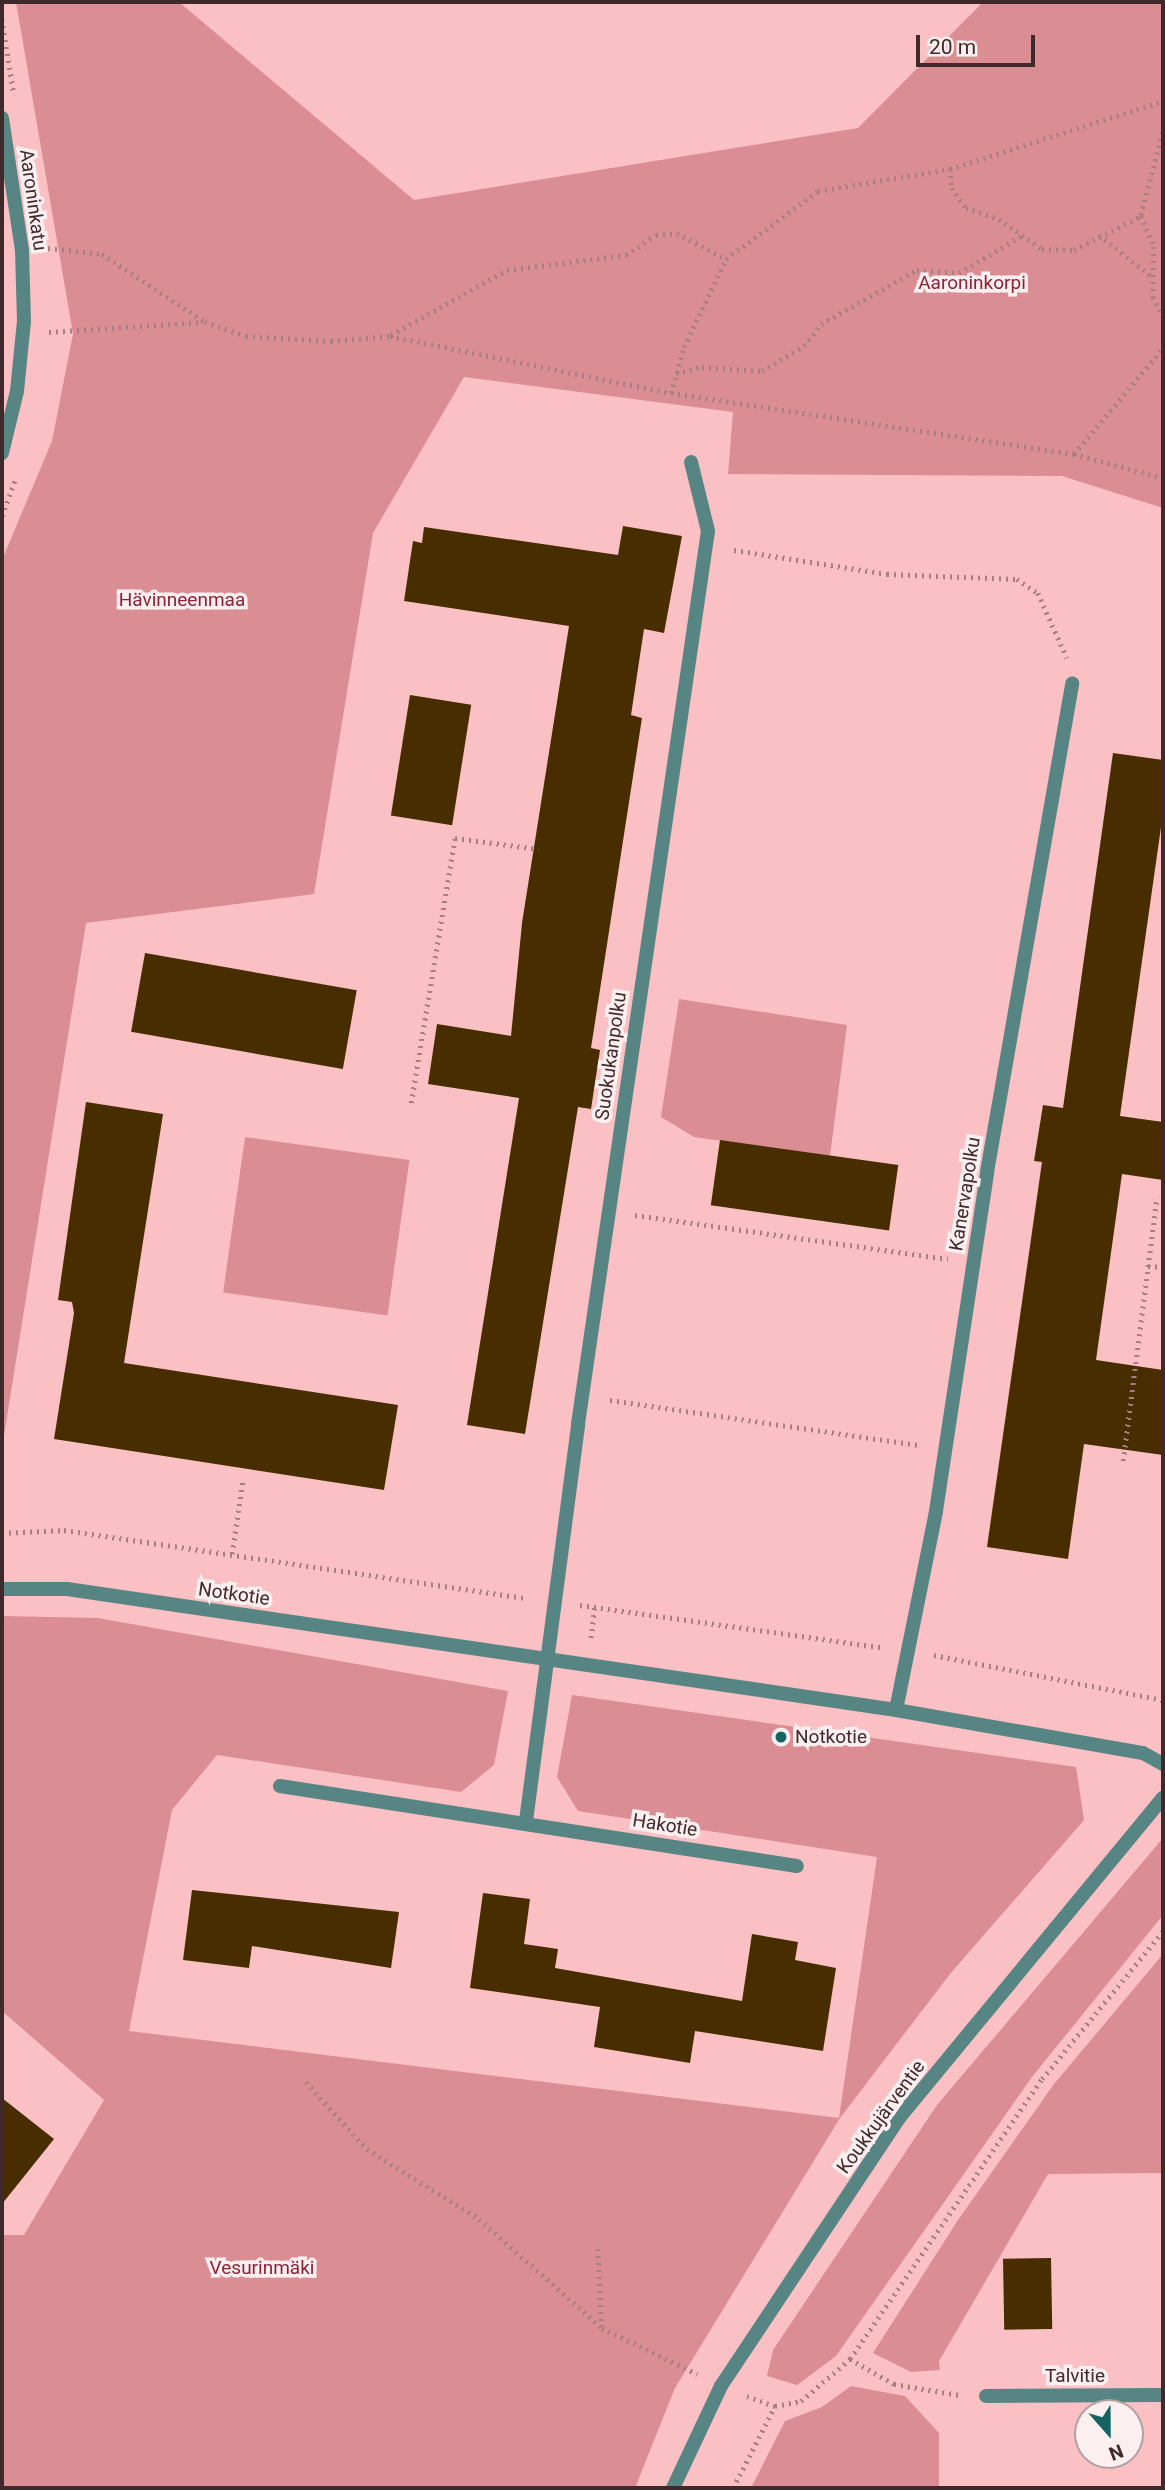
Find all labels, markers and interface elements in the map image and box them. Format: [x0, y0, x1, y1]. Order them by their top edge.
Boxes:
scale bar [920, 21, 1039, 65]
text: 20 m [929, 35, 976, 59]
street label: Aaroninkatu [15, 148, 51, 252]
park label: Aaroninkorpi [918, 272, 1026, 294]
park label: Hävinneenmaa [119, 589, 245, 611]
street label: Suokukanpolku [591, 990, 631, 1122]
street label: Kanervapolku [945, 1135, 985, 1253]
street label: Notkotie [197, 1578, 271, 1610]
place label: Notkotie [795, 1726, 867, 1748]
marker: Notkotie [773, 1729, 789, 1745]
street label: Hakotie [631, 1809, 699, 1841]
street label: Koukkujärventie [832, 2056, 930, 2178]
park label: Vesurinmäki [210, 2257, 314, 2279]
street label: Talvitie [1045, 2365, 1105, 2387]
north arrow [1074, 2399, 1144, 2469]
text: N [1106, 2439, 1126, 2465]

